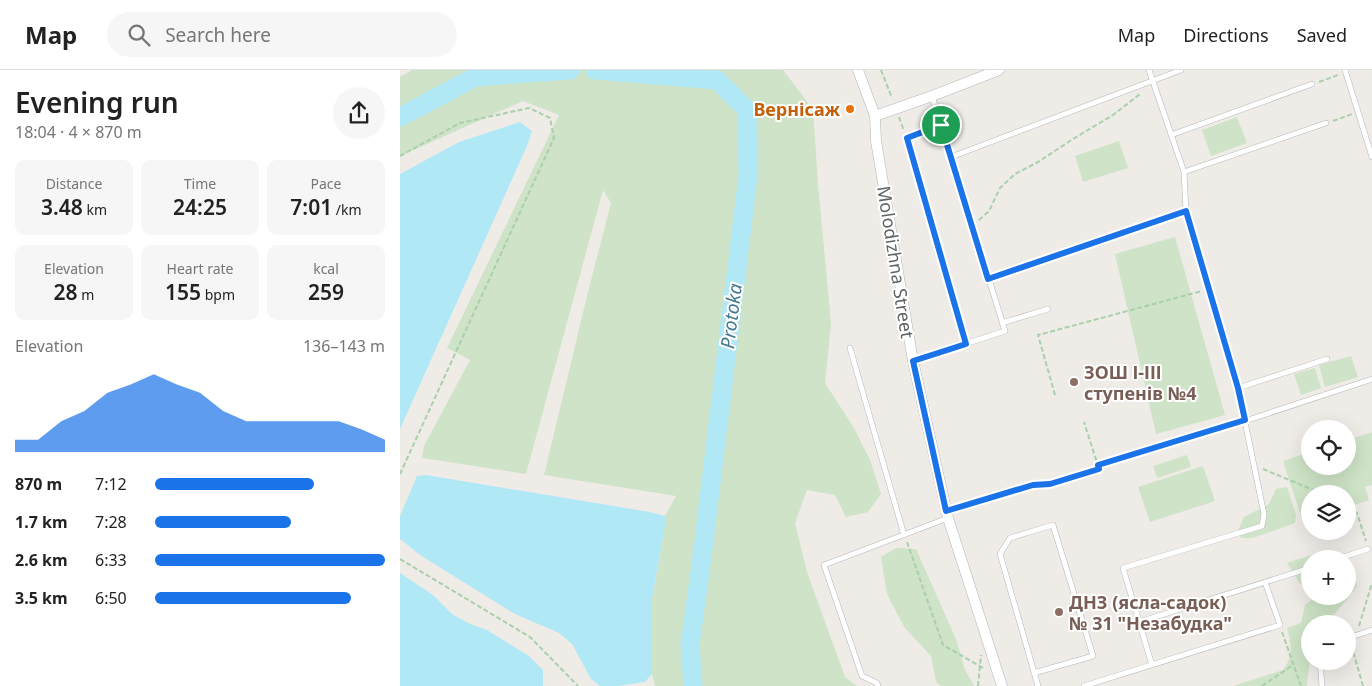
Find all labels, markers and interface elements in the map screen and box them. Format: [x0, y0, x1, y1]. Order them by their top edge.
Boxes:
search box [107, 12, 457, 57]
text: Map [25, 18, 77, 51]
icon: search [125, 21, 153, 49]
text: Search here [165, 22, 271, 48]
text: Map [1118, 23, 1155, 47]
text: Directions [1183, 23, 1269, 47]
text: Saved [1297, 23, 1347, 47]
text: Evening run [15, 83, 179, 121]
button: share [333, 87, 385, 139]
place label: Вернісаж [753, 97, 840, 121]
marker: Вернісаж [844, 103, 856, 115]
pin [920, 104, 962, 146]
icon: arrive [927, 111, 955, 139]
text: 18:04 · 4 × 870 m [15, 121, 142, 143]
text: Distance [46, 174, 102, 193]
text: Time [184, 174, 216, 193]
text: Pace [311, 174, 341, 193]
street label: Molodizhna Street [872, 184, 920, 341]
text: 3.48 [41, 193, 83, 221]
text: 24:25 [173, 193, 227, 221]
text: 7:01 [290, 193, 332, 221]
text: km [83, 200, 107, 219]
text: /km [332, 200, 362, 219]
text: Elevation [44, 259, 104, 278]
text: Heart rate [167, 259, 233, 278]
text: kcal [313, 259, 339, 278]
text: 28 [54, 278, 78, 306]
text: 155 [165, 278, 201, 306]
text: 259 [308, 278, 344, 306]
water label: Protoka [714, 282, 748, 350]
text: m [78, 285, 94, 304]
text: bpm [201, 285, 235, 304]
text: Elevation [15, 335, 83, 357]
text: 136–143 m [303, 335, 385, 357]
place label: ЗОШ І-ІІІ ступенів №4 [1084, 360, 1197, 405]
marker: ЗОШ І-ІІІ ступенів №4 [1068, 376, 1080, 388]
map controls [1301, 420, 1356, 670]
button: locate [1301, 420, 1356, 475]
text: 870 m [15, 473, 62, 495]
text: 7:12 [95, 473, 127, 495]
button: layers [1301, 485, 1356, 540]
text: 1.7 km [15, 511, 67, 533]
text: 7:28 [95, 511, 127, 533]
text: 2.6 km [15, 549, 67, 571]
text: 6:33 [95, 549, 127, 571]
button: + [1301, 550, 1356, 605]
text: 3.5 km [15, 587, 67, 609]
text: 6:50 [95, 587, 127, 609]
place label: ДНЗ (ясла-садок) № 31 "Незабудка" [1069, 590, 1232, 635]
marker: ДНЗ (ясла-садок) № 31 "Незабудка" [1053, 606, 1065, 618]
button: − [1301, 615, 1356, 670]

